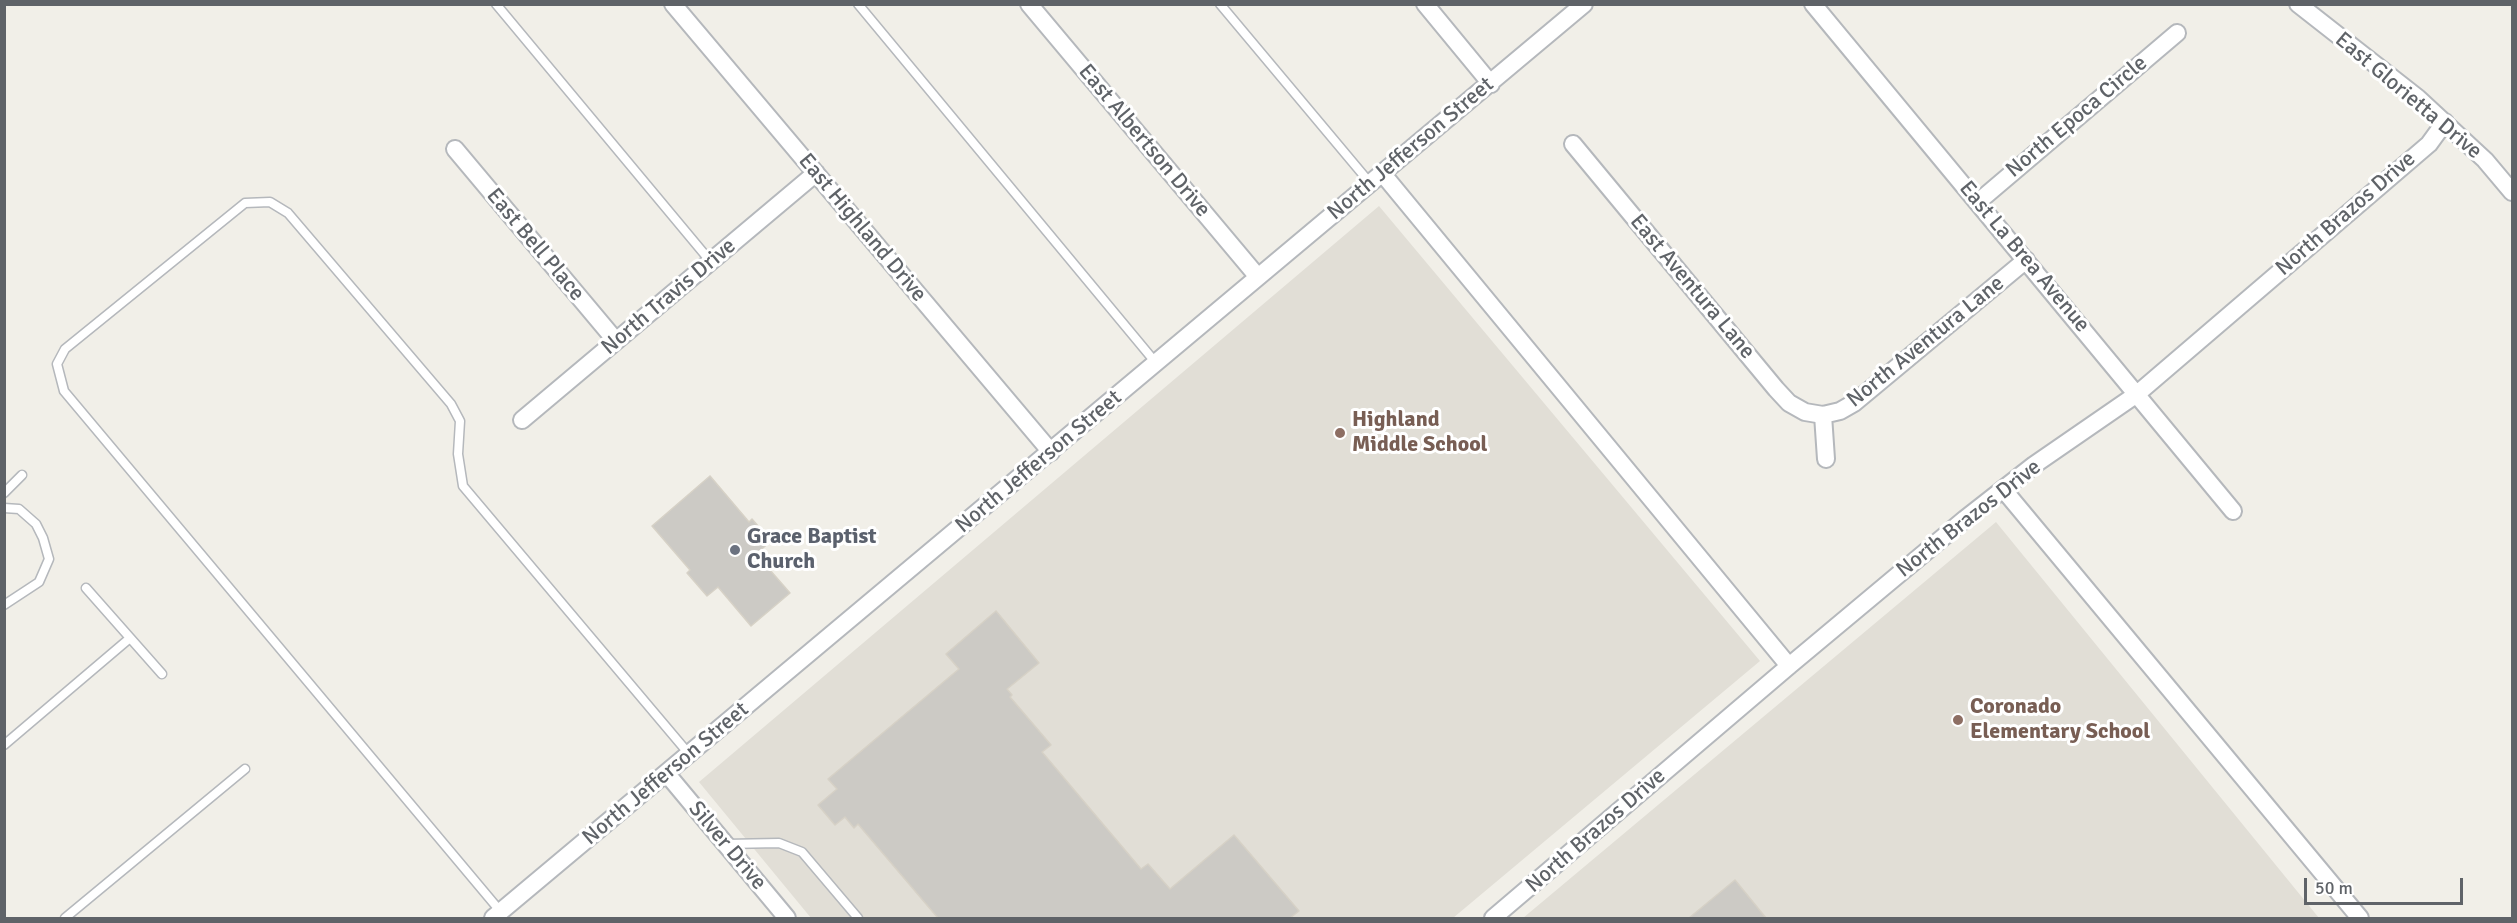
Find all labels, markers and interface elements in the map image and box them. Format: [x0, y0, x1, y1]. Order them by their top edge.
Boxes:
street label: East Glorietta Drive [2329, 27, 2487, 165]
street label: North Epoca Circle [2001, 50, 2153, 184]
street label: East Albertson Drive [1072, 59, 1216, 223]
street label: North Jefferson Street [1323, 72, 1499, 226]
street label: North Brazos Drive [2271, 146, 2421, 282]
street label: East Highland Drive [792, 149, 932, 307]
street label: East La Brea Avenue [1953, 176, 2095, 338]
street label: East Bell Place [480, 183, 590, 307]
street label: East Aventura Lane [1624, 209, 1760, 365]
street label: North Travis Drive [596, 233, 742, 361]
street label: North Aventura Lane [1842, 271, 2010, 413]
street label: North Jefferson Street [951, 385, 1127, 539]
place label: Highland Middle School [1352, 407, 1488, 458]
marker: Highland Middle School [1333, 426, 1347, 440]
street label: North Brazos Drive [1891, 454, 2047, 584]
place label: Grace Baptist Church [747, 524, 877, 576]
marker: Grace Baptist Church [728, 543, 742, 557]
place label: Coronado Elementary School [1970, 694, 2150, 746]
street label: North Jefferson Street [578, 697, 754, 851]
marker: Coronado Elementary School [1951, 713, 1965, 727]
street label: North Brazos Drive [1521, 763, 1671, 899]
street label: Silver Drive [682, 796, 772, 896]
scale bar [2307, 866, 2466, 904]
text: 50 m [2315, 877, 2353, 899]

